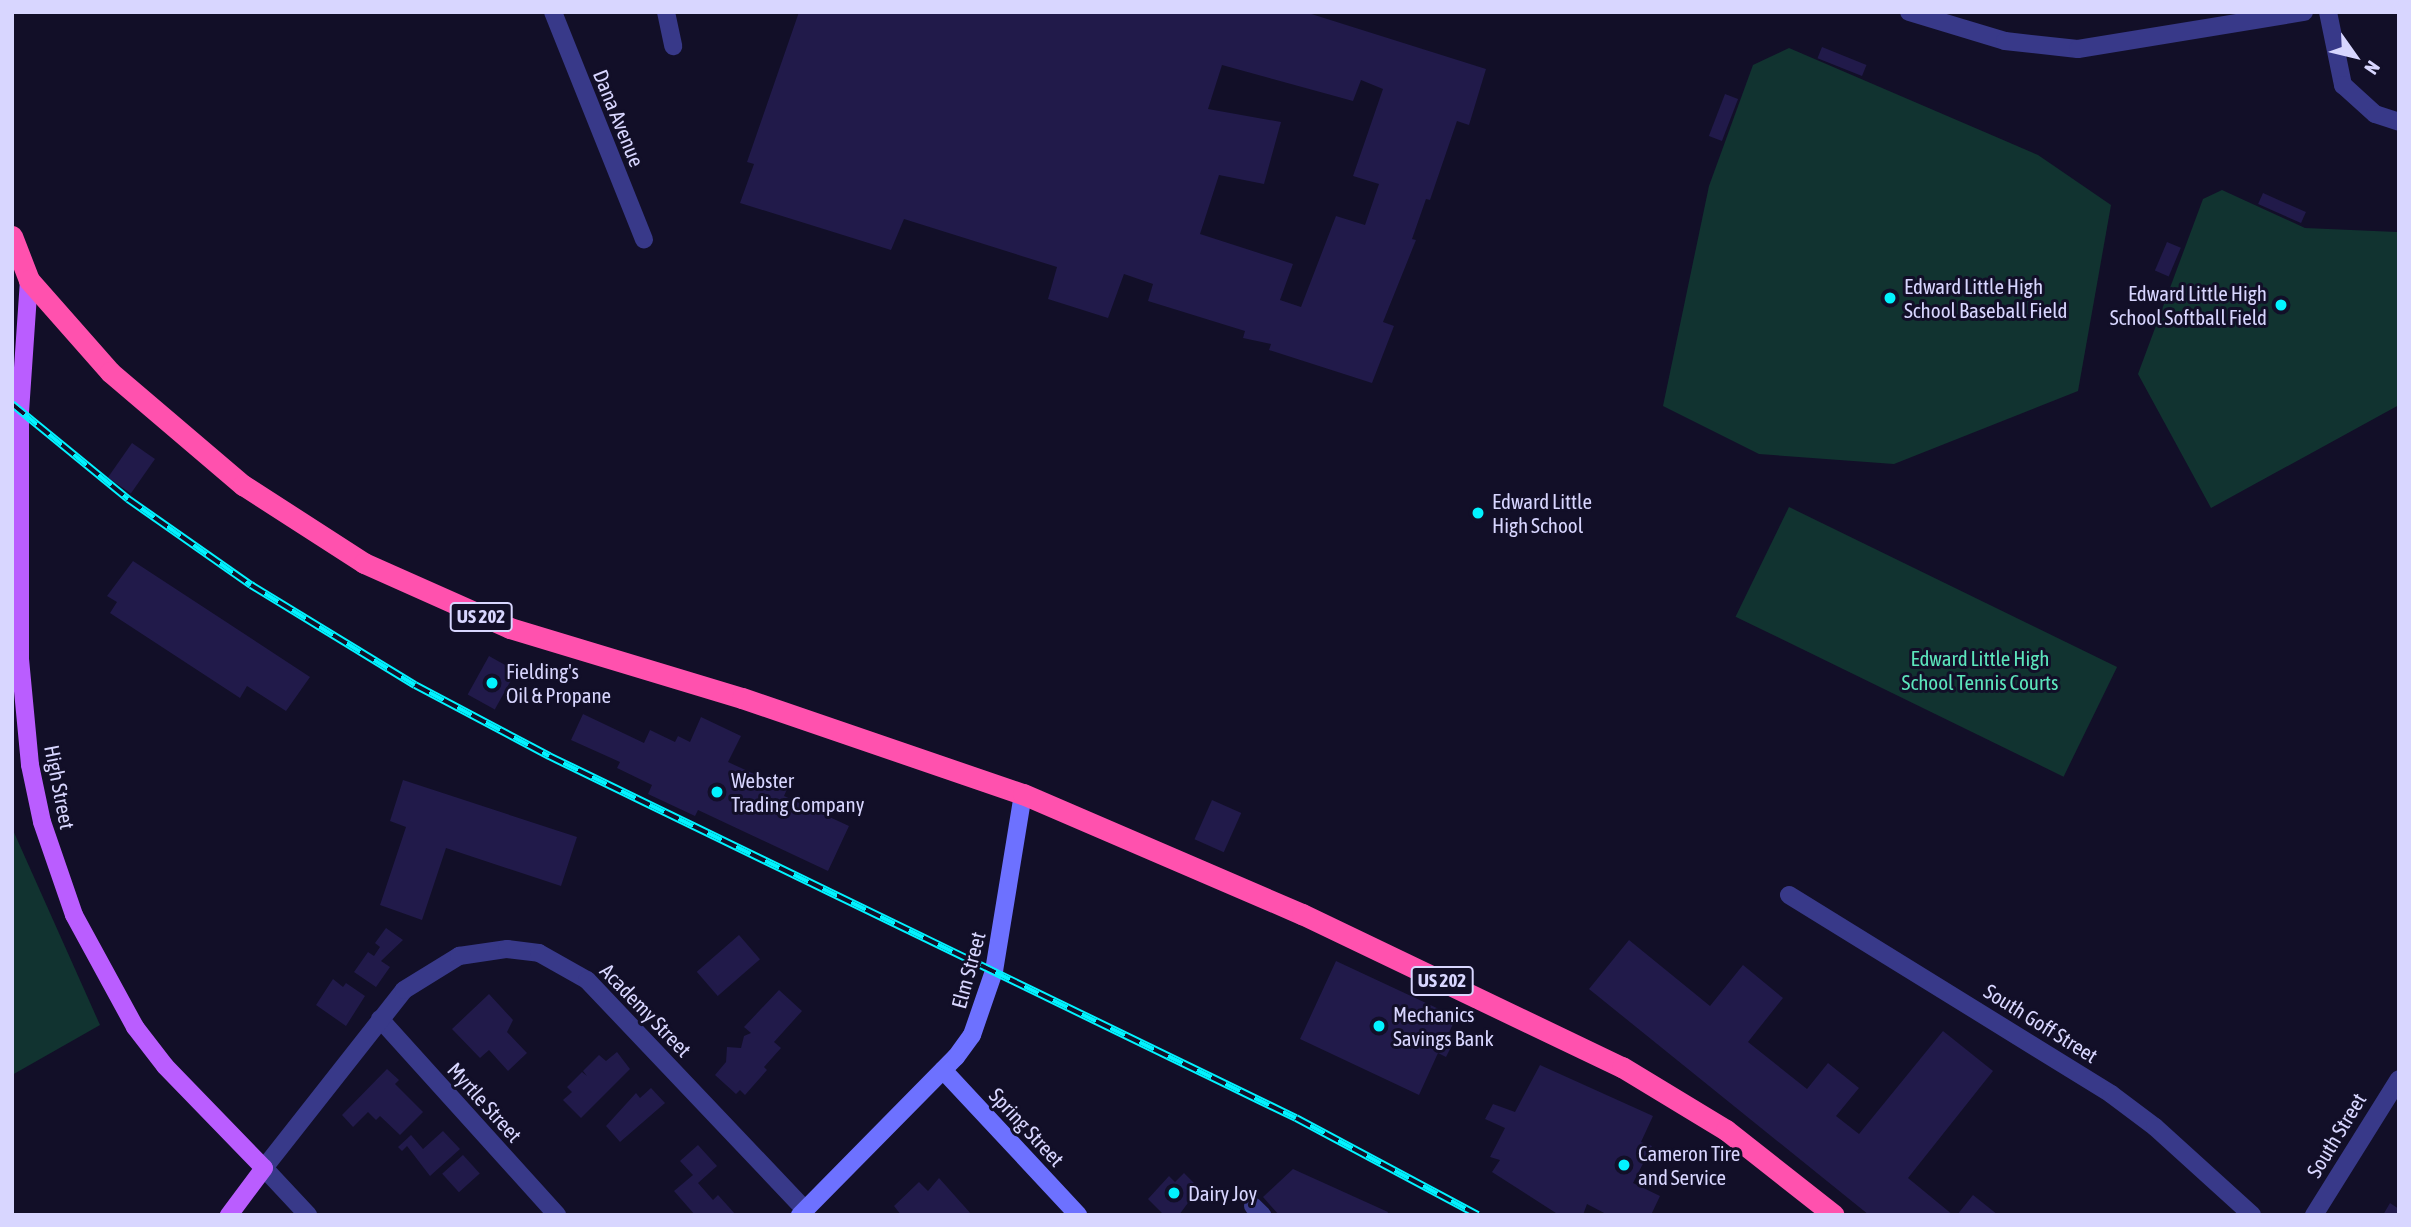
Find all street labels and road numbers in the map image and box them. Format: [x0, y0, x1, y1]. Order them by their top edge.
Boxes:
street label: Dana Avenue [588, 66, 650, 170]
road number: US 202 [449, 602, 512, 632]
street label: High Street [40, 743, 80, 831]
street label: Elm Street [946, 929, 990, 1011]
street label: Academy Street [595, 958, 697, 1062]
road number: US 202 [1410, 965, 1474, 996]
street label: South Goff Street [1980, 978, 2102, 1068]
street label: Myrtle Street [443, 1057, 527, 1147]
street label: Spring Street [984, 1083, 1070, 1171]
street label: South Street [2301, 1088, 2371, 1182]

